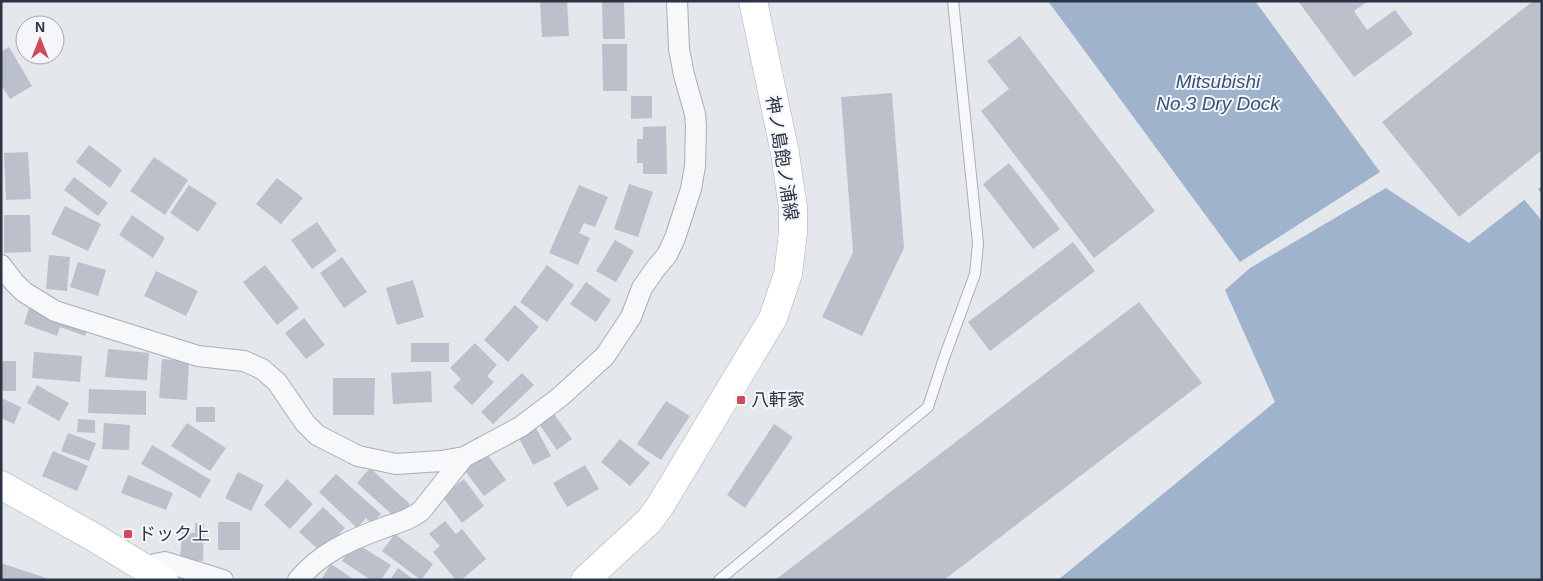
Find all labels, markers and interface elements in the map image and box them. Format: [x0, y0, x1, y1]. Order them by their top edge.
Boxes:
north arrow [15, 15, 65, 65]
text: N [35, 19, 45, 35]
water label: Mitsubishi No.3 Dry Dock [1156, 71, 1281, 114]
street label: 神ノ島飽ノ浦線 [762, 94, 802, 222]
place label: 八軒家 [751, 390, 805, 410]
marker: 八軒家 [735, 394, 747, 406]
place label: ドック上 [138, 524, 210, 544]
marker: ドック上 [122, 528, 134, 540]

